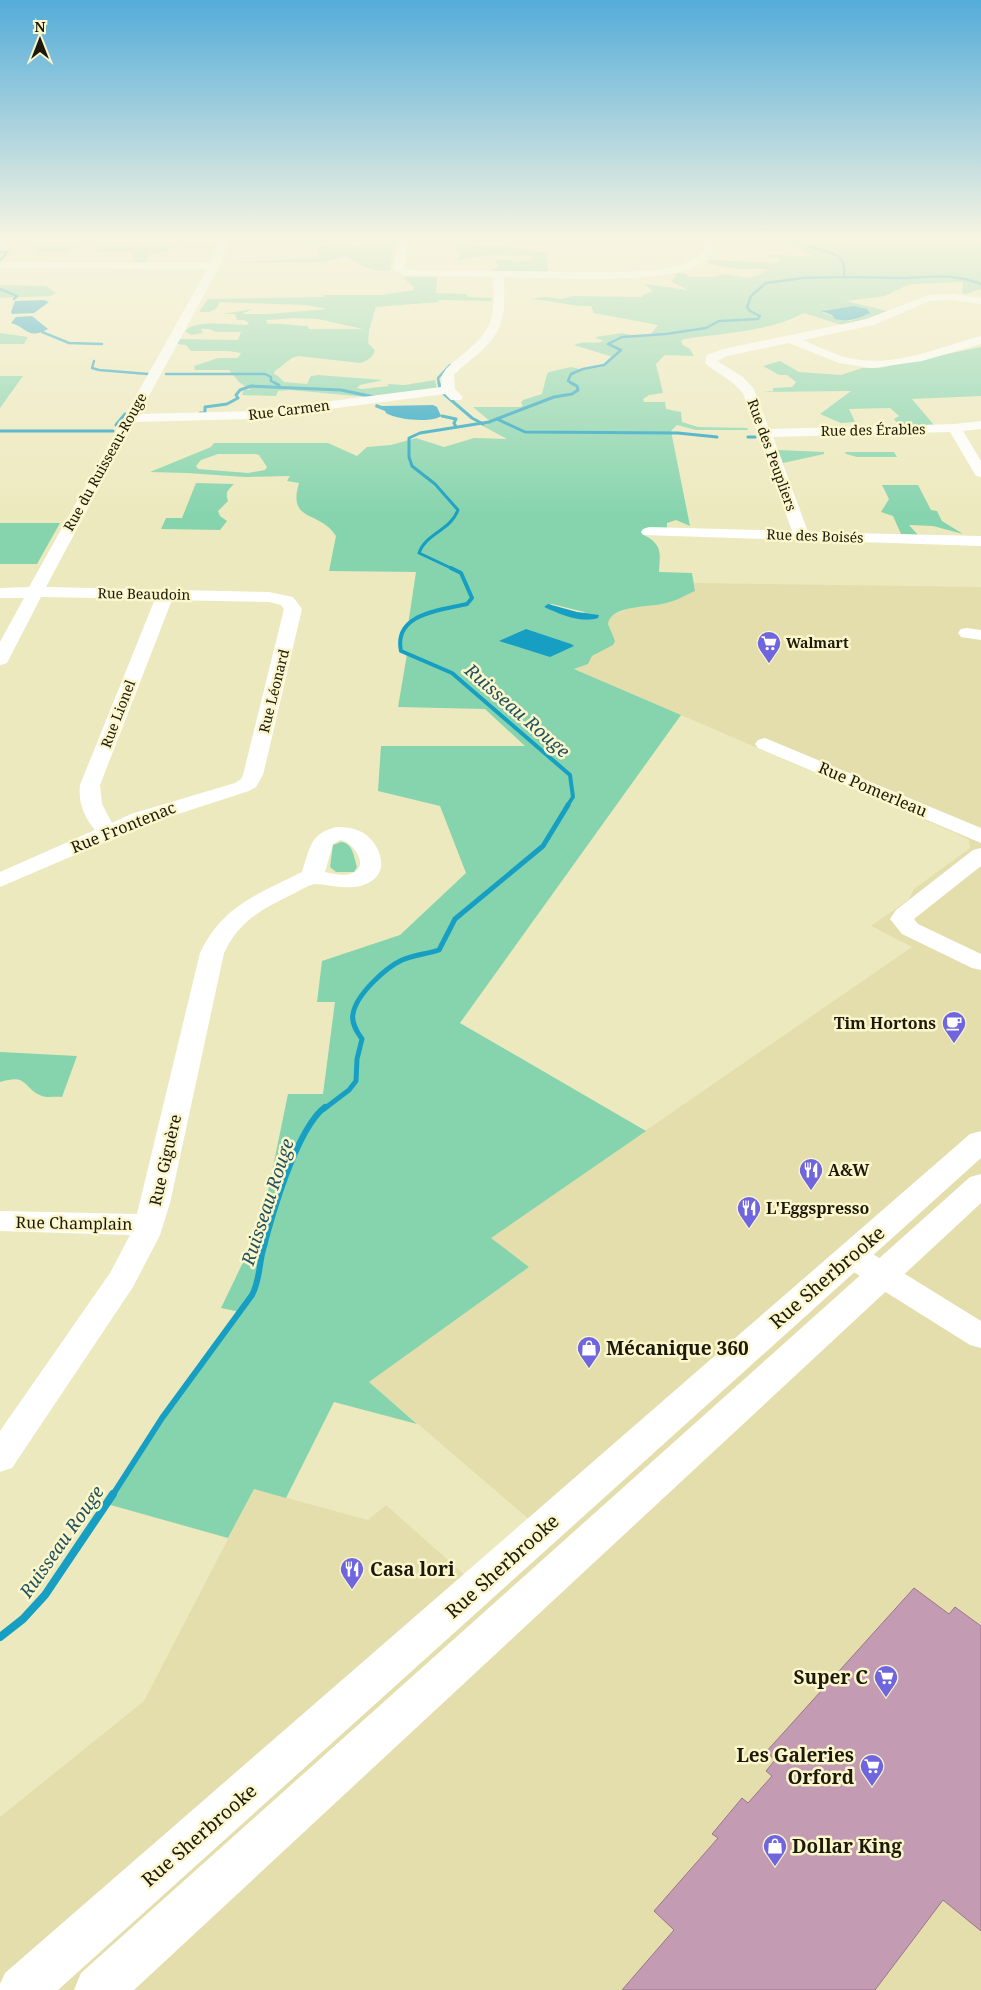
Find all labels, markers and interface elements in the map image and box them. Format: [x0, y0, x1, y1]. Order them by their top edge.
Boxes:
north arrow [15, 15, 65, 65]
text: N [34, 17, 46, 36]
street label: Rue du Ruisseau-Rouge [59, 389, 151, 534]
street label: Rue Carmen [247, 395, 331, 424]
street label: Rue des Peupliers [743, 396, 802, 513]
street label: Rue des Érables [820, 419, 926, 440]
street label: Rue des Boisés [766, 524, 864, 547]
street label: Rue Beaudoin [97, 583, 191, 604]
supermarket icon: Walmart [756, 630, 782, 664]
place label: Walmart [786, 633, 849, 652]
street label: Rue Léonard [254, 647, 293, 735]
water label: Ruisseau Rouge [459, 657, 575, 763]
street label: Rue Lionel [96, 676, 139, 751]
street label: Rue Pomerleau [815, 756, 931, 822]
street label: Rue Frontenac [67, 796, 179, 858]
cafe icon: Tim Hortons [941, 1010, 967, 1044]
place label: Tim Hortons [834, 1012, 936, 1034]
street label: Rue Giguère [144, 1112, 186, 1208]
water label: Ruisseau Rouge [235, 1135, 299, 1269]
restaurant icon: A&W [798, 1157, 824, 1191]
place label: A&W [828, 1159, 870, 1181]
restaurant icon: L'Eggspresso [736, 1195, 762, 1229]
place label: L'Eggspresso [766, 1197, 869, 1219]
street label: Rue Champlain [15, 1211, 133, 1235]
street label: Rue Sherbrooke [764, 1220, 890, 1334]
shop icon: Mécanique 360 [576, 1335, 602, 1369]
place label: Mécanique 360 [606, 1335, 749, 1361]
water label: Ruisseau Rouge [13, 1481, 109, 1603]
street label: Rue Sherbrooke [440, 1508, 564, 1624]
restaurant icon: Casa lori [339, 1556, 365, 1590]
place label: Casa lori [370, 1556, 455, 1582]
place label: Super C [794, 1664, 868, 1690]
supermarket icon: Super C [873, 1664, 899, 1698]
place label: Les Galeries Orford [736, 1742, 855, 1790]
supermarket icon: Les Galeries Orford [859, 1753, 885, 1787]
street label: Rue Sherbrooke [136, 1778, 262, 1892]
shop icon: Dollar King [762, 1833, 788, 1867]
place label: Dollar King [792, 1833, 902, 1859]

